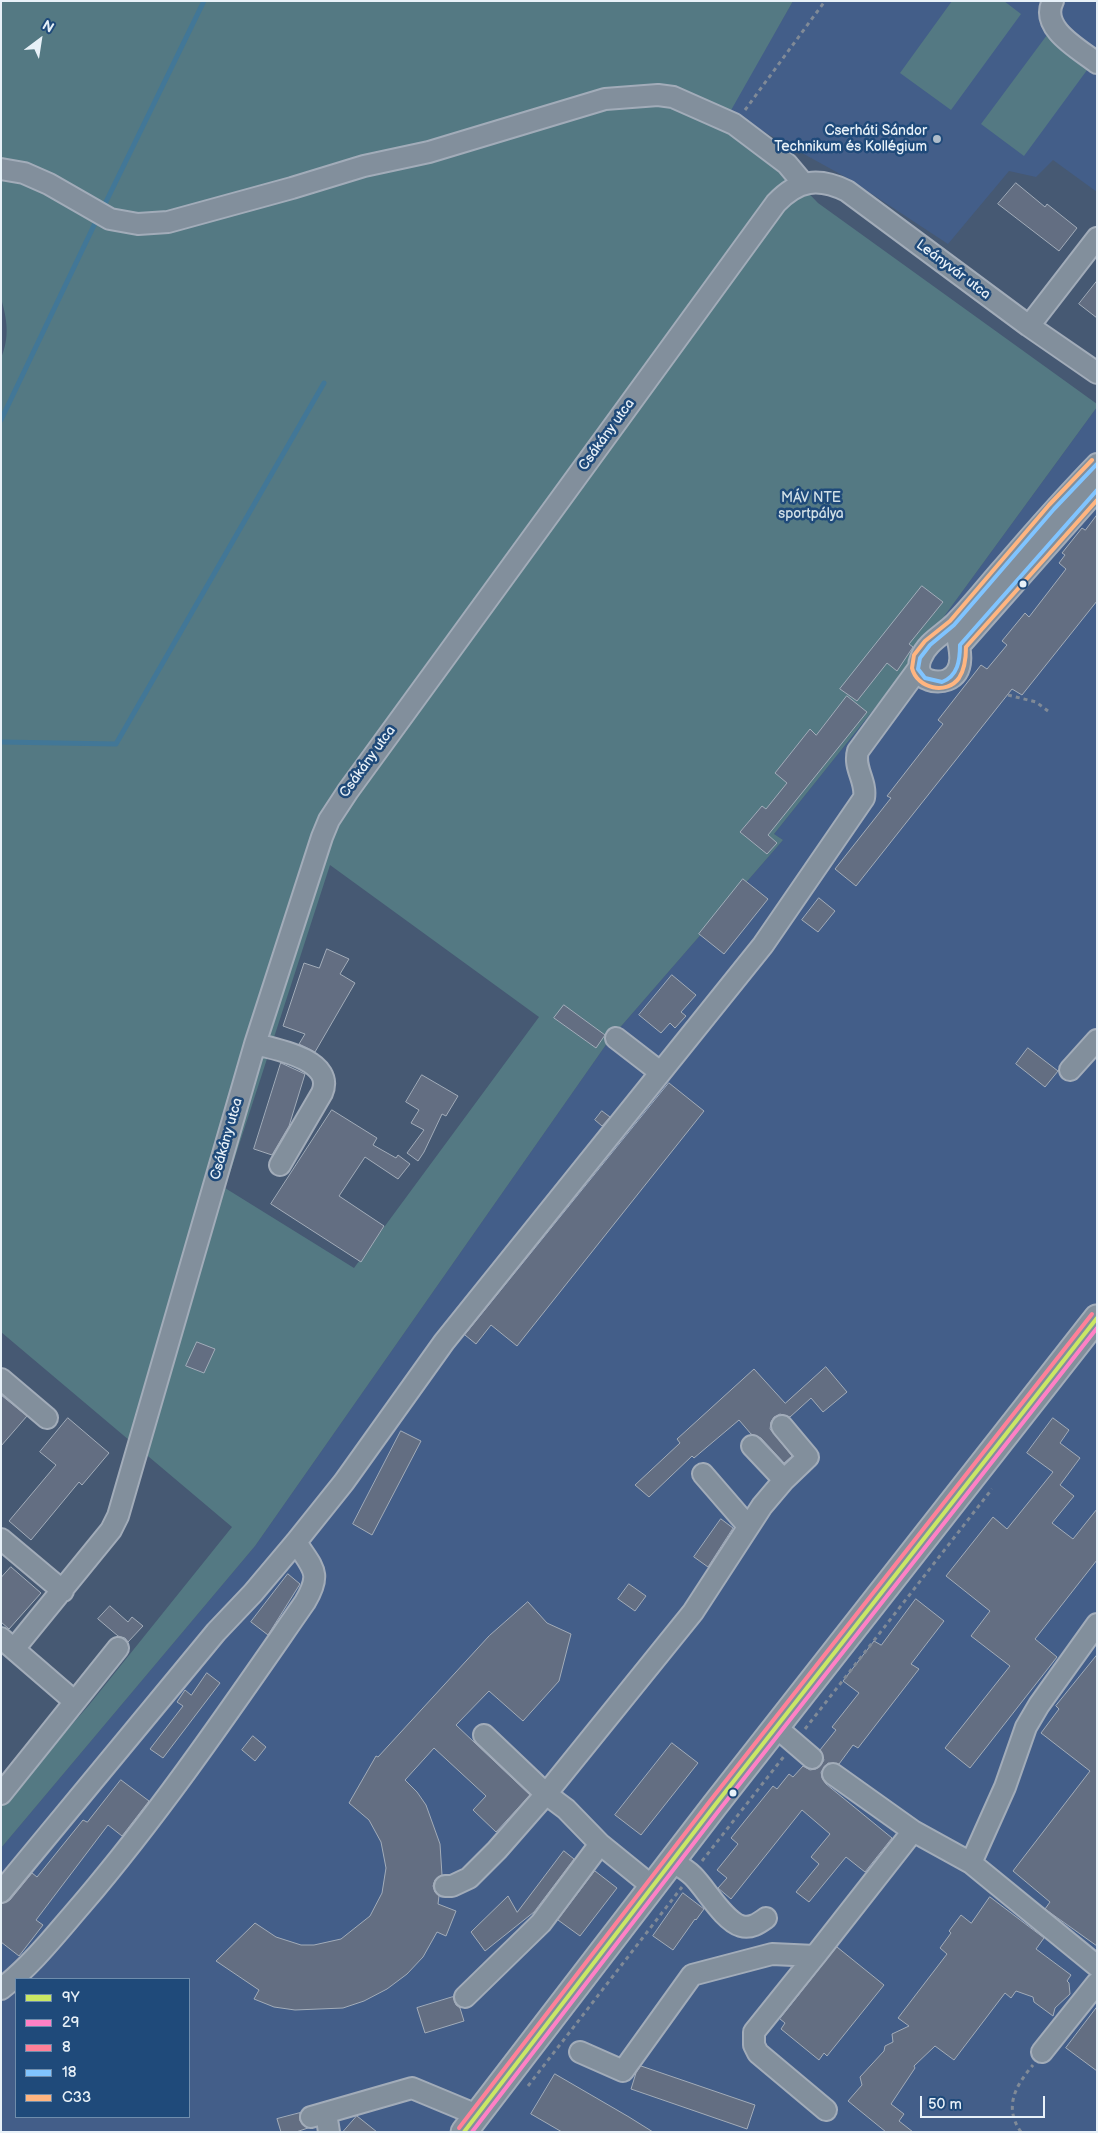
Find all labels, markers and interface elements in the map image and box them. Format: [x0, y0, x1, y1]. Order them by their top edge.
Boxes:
north arrow [15, 15, 65, 65]
text: N [39, 17, 57, 37]
place label: Cserháti Sándor Technikum és Kollégium [774, 123, 927, 156]
marker: Cserháti Sándor Technikum és Kollégium [931, 133, 943, 145]
street label: Leányvár utca [913, 237, 993, 303]
street label: Csákány utca [575, 396, 639, 474]
park label: MÁV NTE sportpálya [778, 490, 844, 522]
unlabelled marker [1018, 579, 1028, 589]
street label: Csákány utca [336, 723, 400, 801]
street label: Csákány utca [207, 1096, 247, 1182]
unlabelled marker [728, 1788, 738, 1798]
legend [15, 1978, 190, 2118]
text: 9Y [62, 1988, 79, 2007]
text: 29 [62, 2013, 80, 2032]
text: 8 [62, 2038, 71, 2057]
text: 18 [62, 2063, 77, 2082]
scale bar [923, 2086, 1048, 2118]
text: C33 [62, 2088, 91, 2107]
text: 50 m [928, 2095, 962, 2114]

